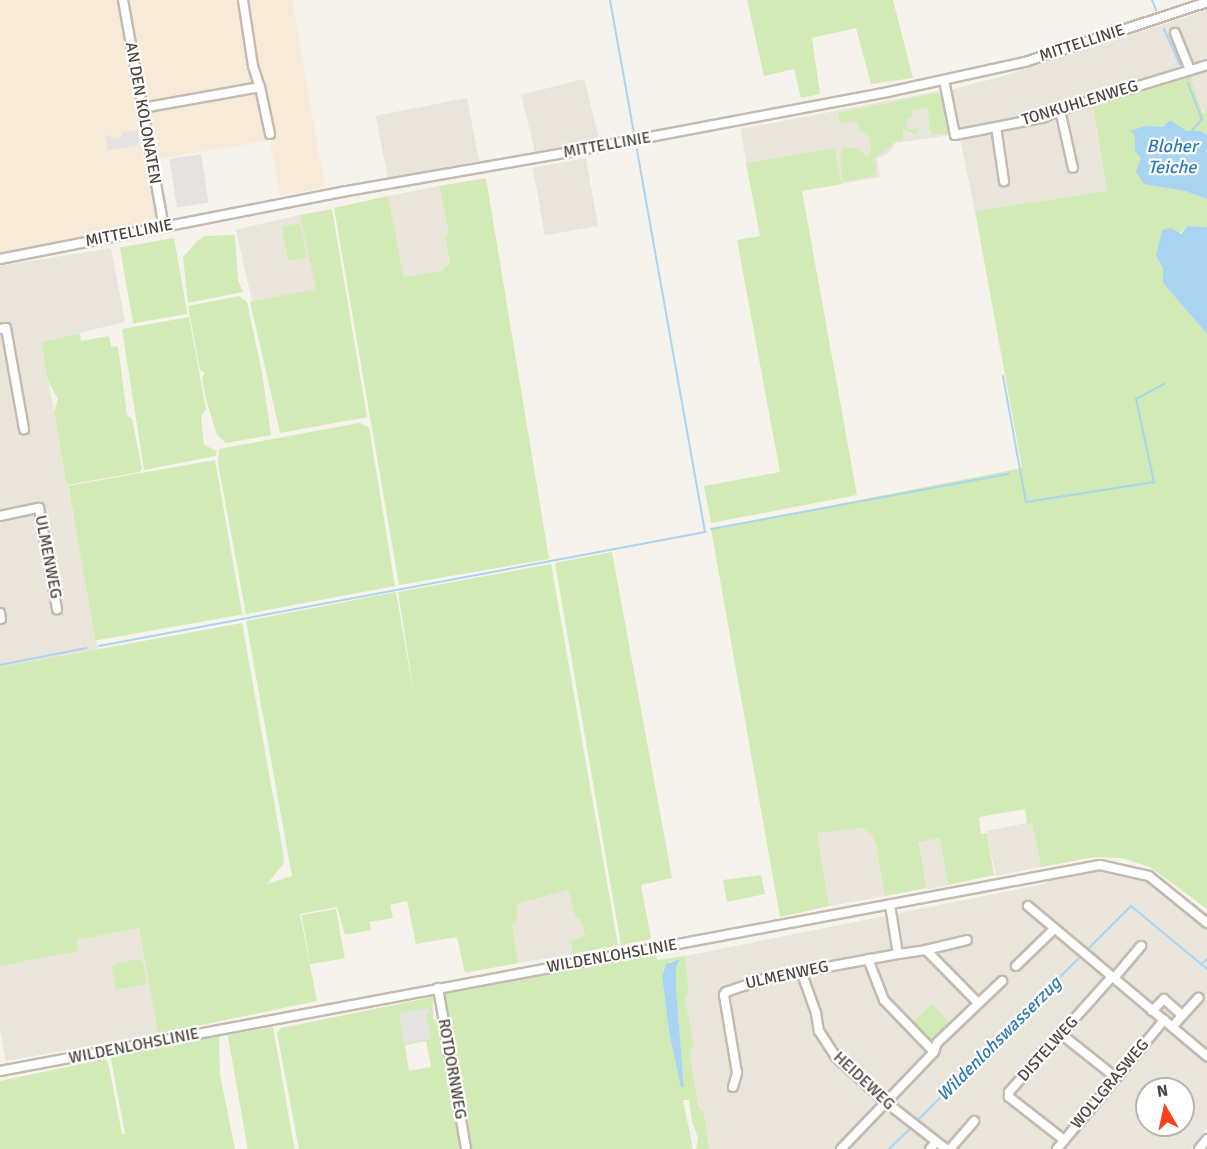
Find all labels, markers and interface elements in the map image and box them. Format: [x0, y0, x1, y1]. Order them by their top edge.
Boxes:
street label: MITTELLINIE [1037, 20, 1127, 66]
street label: AN DEN KOLONATEN [121, 41, 165, 185]
street label: TONKUHLENWEG [1019, 76, 1141, 130]
street label: MITTELLINIE [562, 128, 652, 162]
water label: Bloher Teiche [1147, 136, 1197, 178]
street label: MITTELLINIE [84, 215, 174, 251]
street label: ULMENWEG [31, 514, 65, 600]
street label: WILDENLOHSLINIE [545, 935, 679, 977]
street label: ULMENWEG [744, 957, 830, 993]
water label: Wildenlohswasserzug [932, 972, 1066, 1106]
street label: DISTELWEG [1014, 1013, 1082, 1085]
street label: ROTDORNWEG [434, 1017, 470, 1121]
street label: WILDENLOHSLINIE [67, 1024, 201, 1068]
street label: WOLLGRASWEG [1067, 1035, 1153, 1133]
street label: HEIDEWEG [829, 1048, 899, 1114]
north arrow [1135, 1077, 1195, 1137]
text: N [1155, 1080, 1170, 1102]

